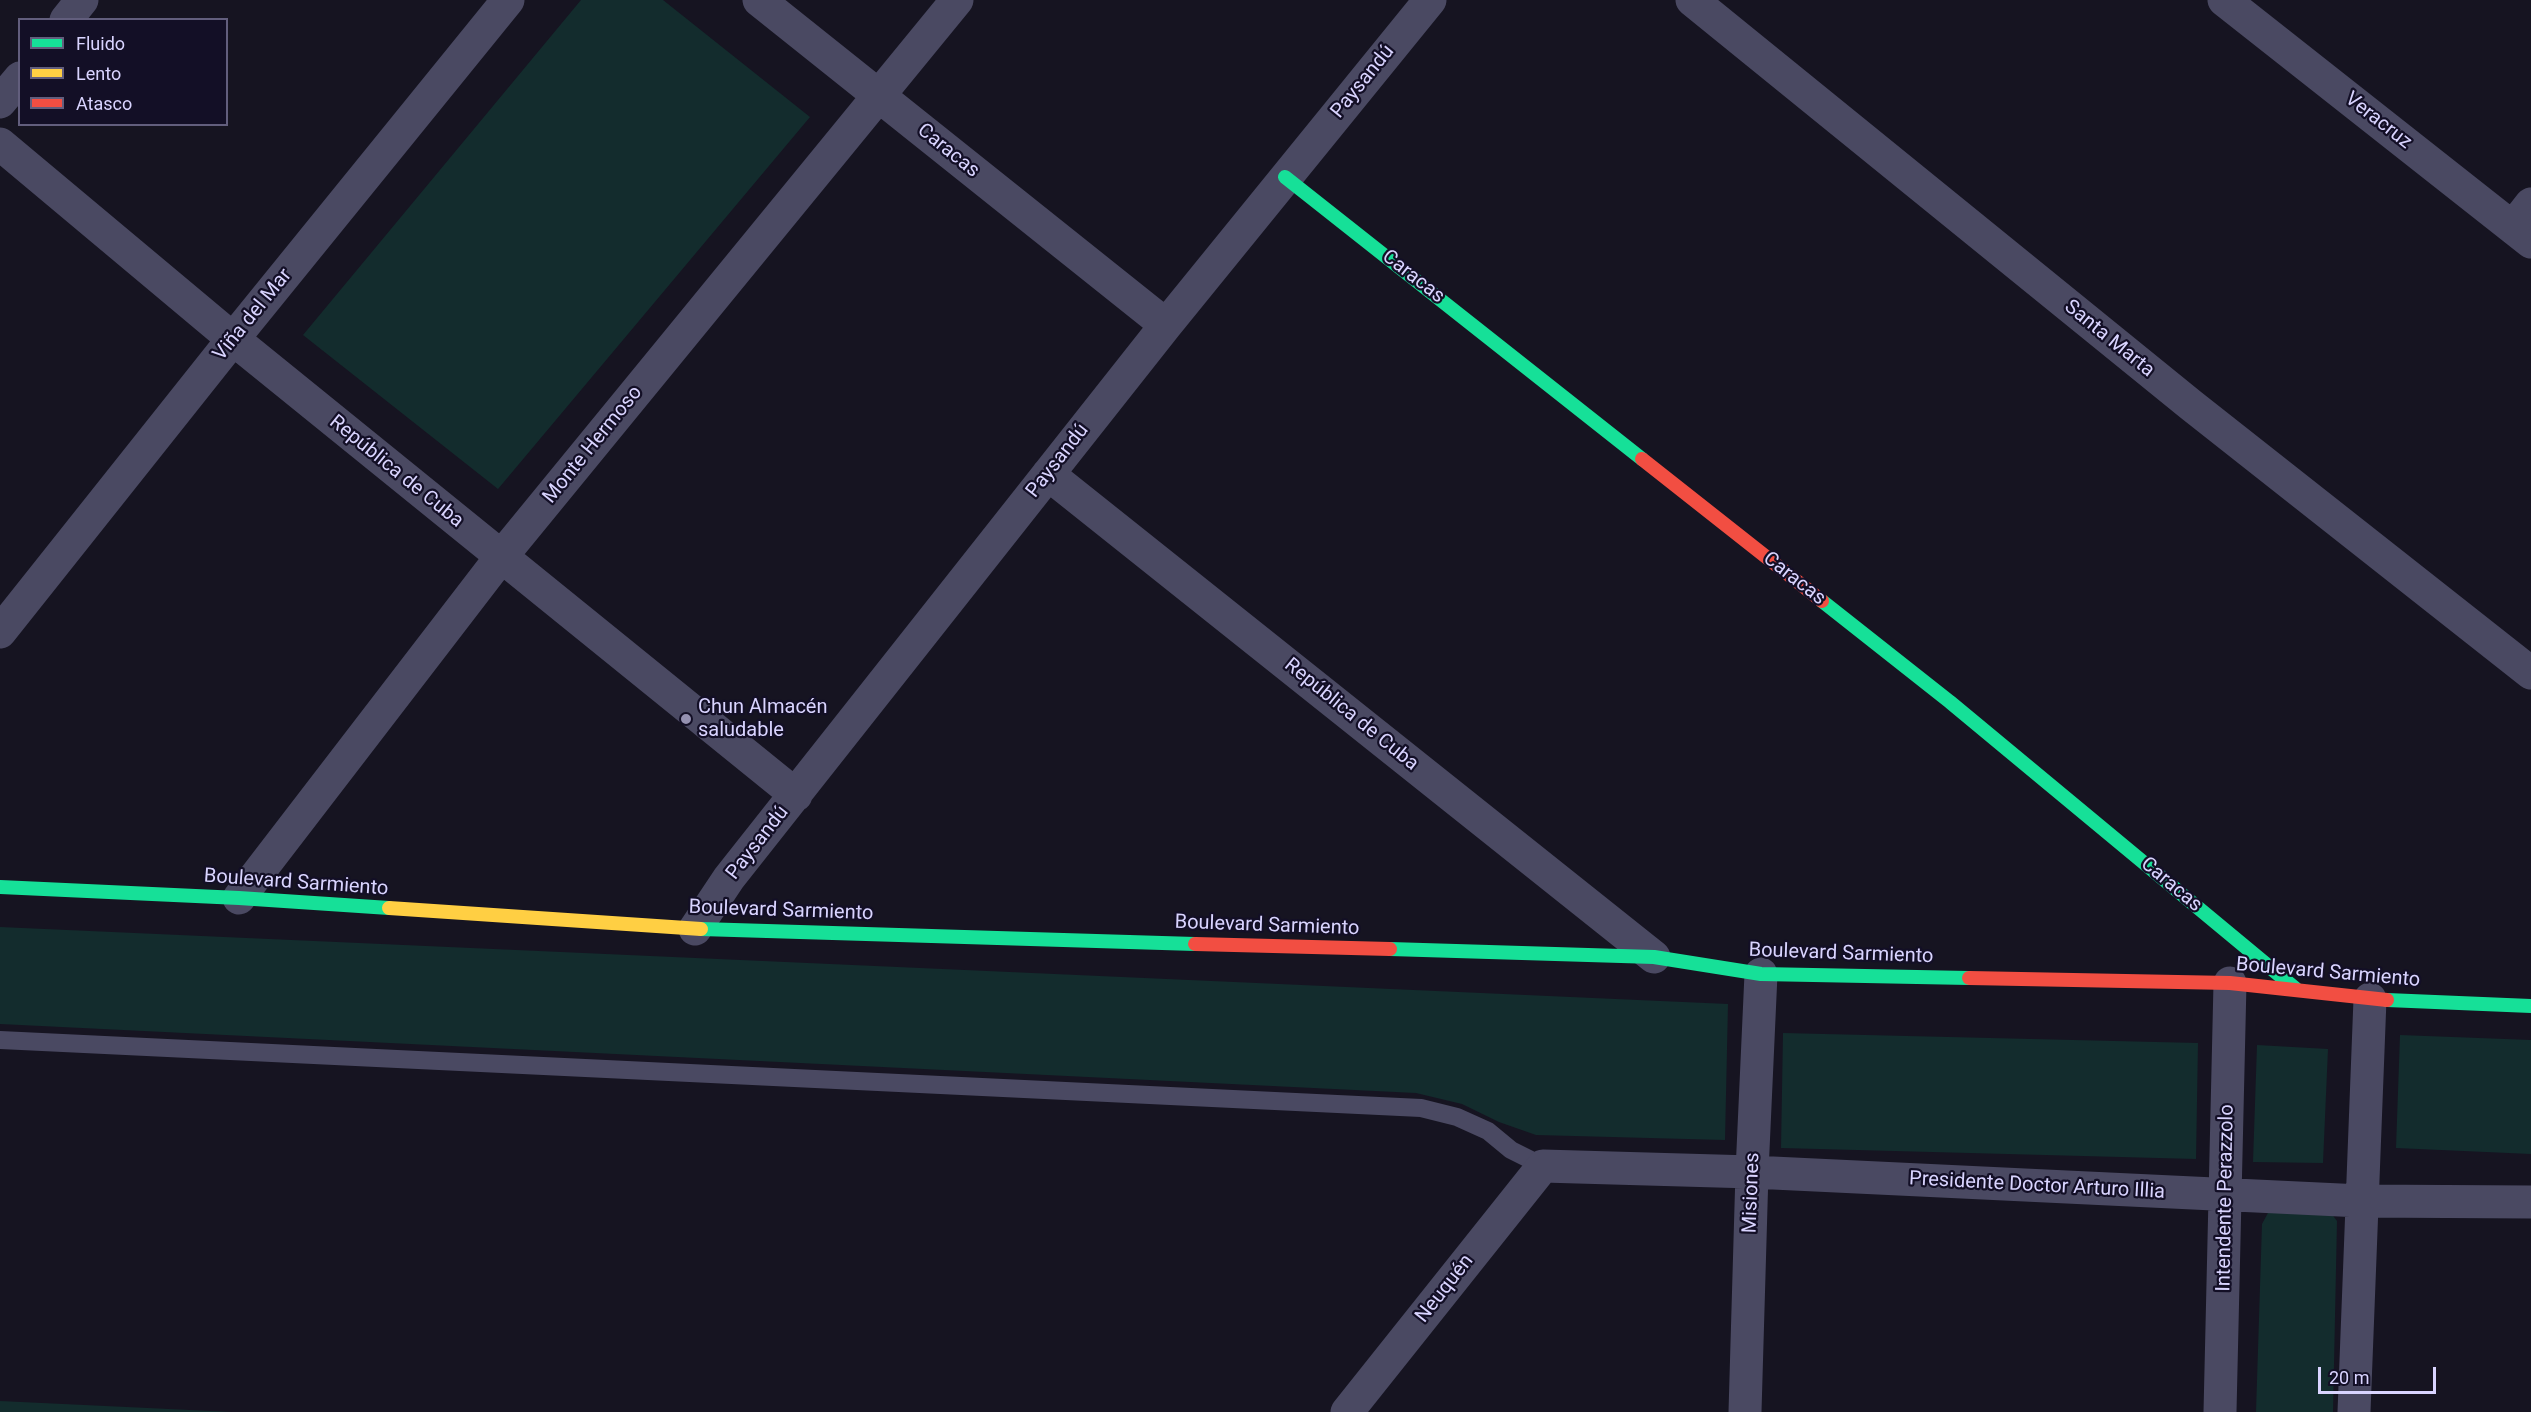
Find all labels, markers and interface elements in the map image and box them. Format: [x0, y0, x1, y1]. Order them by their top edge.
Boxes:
legend [18, 18, 228, 126]
text: Fluido [76, 33, 125, 54]
street label: Paysandú [1326, 41, 1400, 123]
text: Lento [76, 63, 121, 84]
street label: Veracruz [2340, 87, 2416, 155]
text: Atasco [76, 93, 132, 114]
street label: Caracas [912, 119, 984, 183]
street label: Caracas [1377, 245, 1449, 309]
street label: Viña del Mar [209, 264, 297, 366]
street label: Santa Marta [2059, 295, 2159, 383]
street label: Monte Hermoso [538, 381, 648, 509]
street label: República de Cuba [324, 411, 468, 533]
street label: Paysandú [1022, 419, 1094, 503]
street label: Caracas [1758, 547, 1830, 611]
street label: República de Cuba [1279, 654, 1423, 776]
place label: Chun Almacén saludable [698, 696, 828, 743]
marker: Chun Almacén saludable [679, 712, 693, 726]
street label: Paysandú [722, 801, 794, 885]
street label: Caracas [2135, 852, 2207, 918]
street label: Boulevard Sarmiento [203, 865, 389, 901]
street label: Boulevard Sarmiento [688, 896, 874, 926]
street label: Boulevard Sarmiento [1174, 911, 1360, 941]
street label: Boulevard Sarmiento [1748, 939, 1934, 969]
street label: Boulevard Sarmiento [2235, 953, 2421, 993]
street label: Intendente Perazzolo [2212, 1104, 2240, 1292]
street label: Misiones [1739, 1152, 1765, 1234]
street label: Presidente Doctor Arturo Illia [1908, 1167, 2166, 1205]
street label: Neuquén [1411, 1250, 1479, 1328]
scale bar [2321, 1355, 2440, 1393]
text: 20 m [2329, 1367, 2369, 1388]

